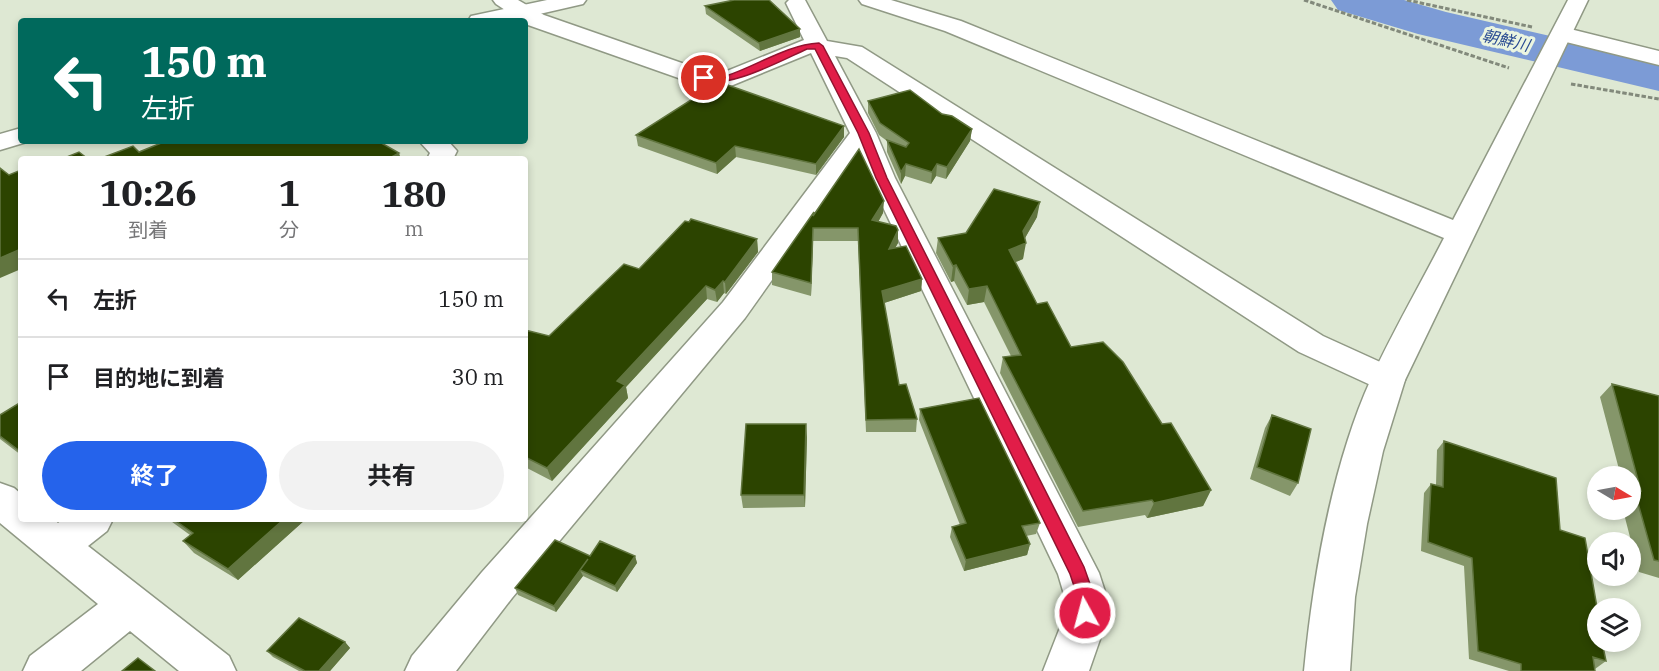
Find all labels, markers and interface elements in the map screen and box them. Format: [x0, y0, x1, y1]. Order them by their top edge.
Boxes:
water label: 朝鮮川 [1480, 25, 1534, 56]
text: 150 m [141, 34, 267, 89]
icon: left [42, 42, 120, 120]
pin [678, 52, 729, 103]
icon: arrive [687, 61, 720, 94]
text: 左折 [141, 90, 195, 125]
text: 10:26 [100, 169, 197, 216]
text: 1 [278, 169, 300, 216]
text: 180 [382, 170, 446, 217]
text: m [404, 215, 424, 242]
text: 到着 [128, 216, 168, 243]
text: 分 [279, 216, 299, 243]
icon: left [42, 282, 75, 315]
text: 150 m [438, 284, 504, 313]
text: 左折 [93, 285, 137, 314]
icon: arrive [42, 360, 75, 393]
text: 30 m [452, 362, 504, 391]
text: 目的地に到着 [93, 363, 225, 392]
button: 終了 [42, 441, 267, 510]
button: 共有 [279, 441, 504, 510]
north arrow [1587, 466, 1641, 520]
map controls [1587, 466, 1641, 652]
button: sound [1587, 532, 1641, 586]
position arrow [1053, 581, 1117, 645]
button: layers [1587, 598, 1641, 652]

